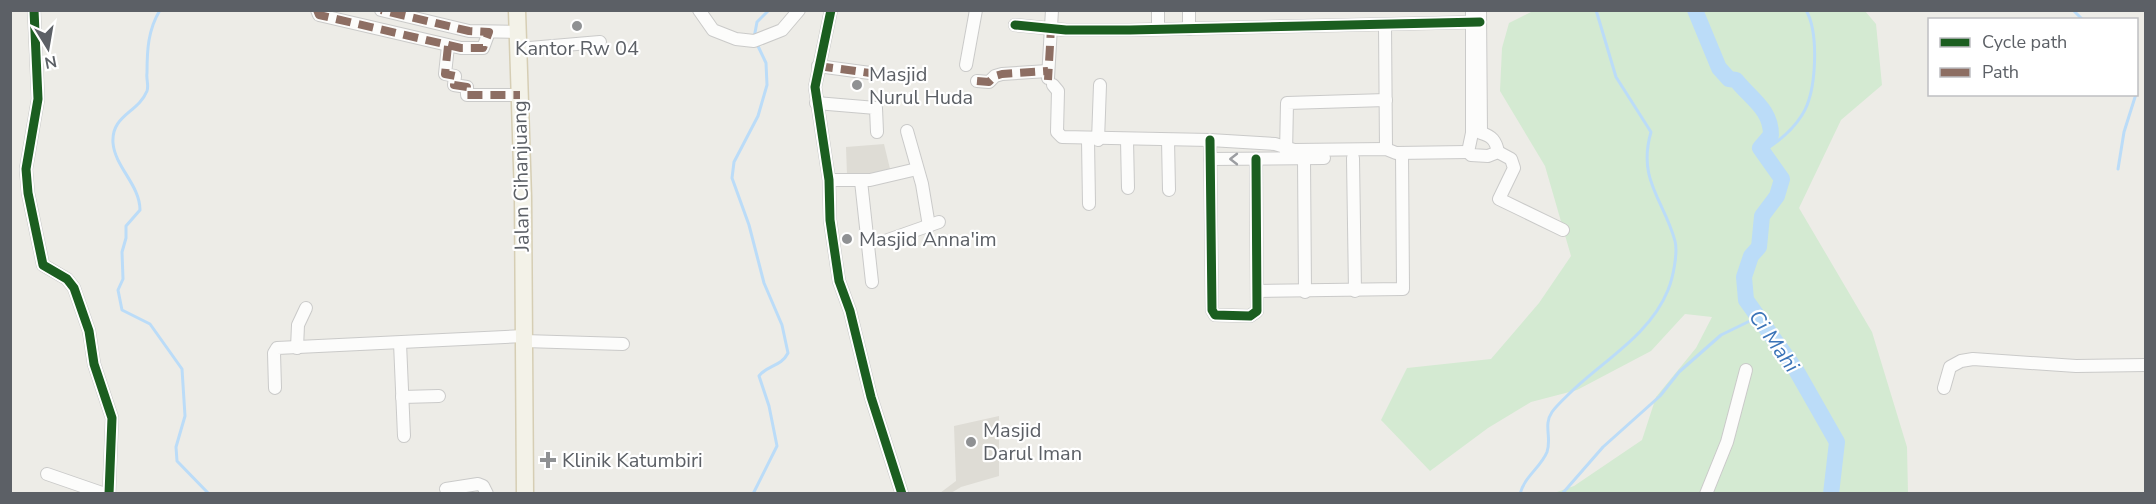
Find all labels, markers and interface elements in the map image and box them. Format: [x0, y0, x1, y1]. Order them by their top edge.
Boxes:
north arrow [18, 18, 78, 78]
legend [1928, 18, 2138, 96]
marker: Kantor Rw 04 [570, 19, 584, 33]
text: Cycle path [1982, 30, 2067, 54]
place label: Kantor Rw 04 [515, 35, 639, 62]
text: N [43, 50, 59, 74]
text: Path [1982, 60, 2019, 84]
place label: Masjid Nurul Huda [869, 61, 973, 111]
marker: Masjid Nurul Huda [850, 78, 864, 92]
street label: Jalan Cihanjuang [506, 100, 536, 253]
one-way arrow [1229, 153, 1238, 165]
place label: Masjid Anna'im [859, 226, 997, 253]
marker: Masjid Anna'im [840, 232, 854, 246]
water label: Ci Mahi [1742, 304, 1806, 379]
place label: Masjid Darul Iman [983, 417, 1082, 467]
marker: Masjid Darul Iman [964, 435, 978, 449]
place label: Klinik Katumbiri [562, 447, 703, 474]
marker: Klinik Katumbiri [539, 451, 557, 469]

